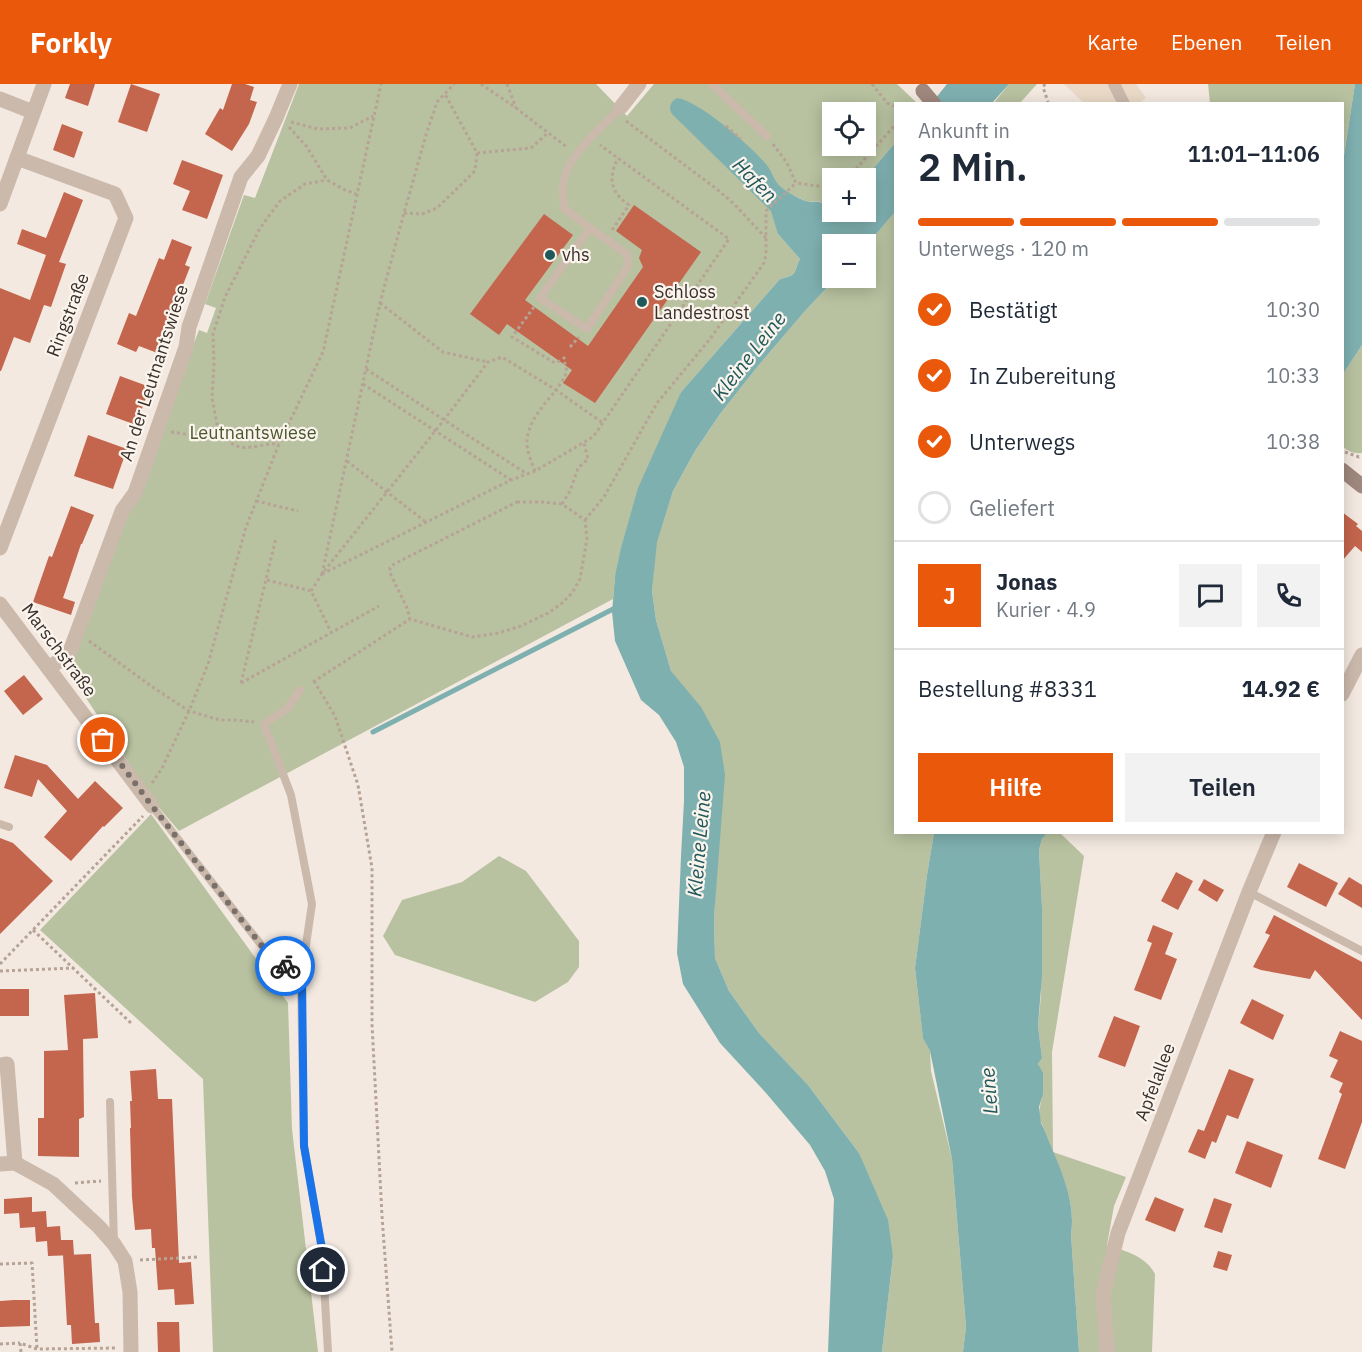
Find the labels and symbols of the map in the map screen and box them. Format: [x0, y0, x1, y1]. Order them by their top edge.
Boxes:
water label: Hafen [727, 151, 784, 208]
place label: vhs [562, 243, 590, 266]
marker: vhs [543, 248, 557, 262]
street label: Ringstraße [41, 269, 94, 360]
place label: Schloss Landestrost [654, 280, 750, 324]
street label: An der Leutnantswiese [114, 282, 193, 464]
marker: Schloss Landestrost [635, 295, 649, 309]
water label: Kleine Leine [705, 306, 792, 406]
park label: Leutnantswiese [189, 421, 317, 444]
street label: Marschstraße [17, 598, 102, 701]
pin [77, 714, 128, 765]
water label: Kleine Leine [680, 790, 717, 898]
courier [255, 936, 315, 996]
street label: Apfelallee [1129, 1040, 1180, 1124]
water label: Leine [973, 1067, 1004, 1115]
pin [297, 1244, 348, 1295]

